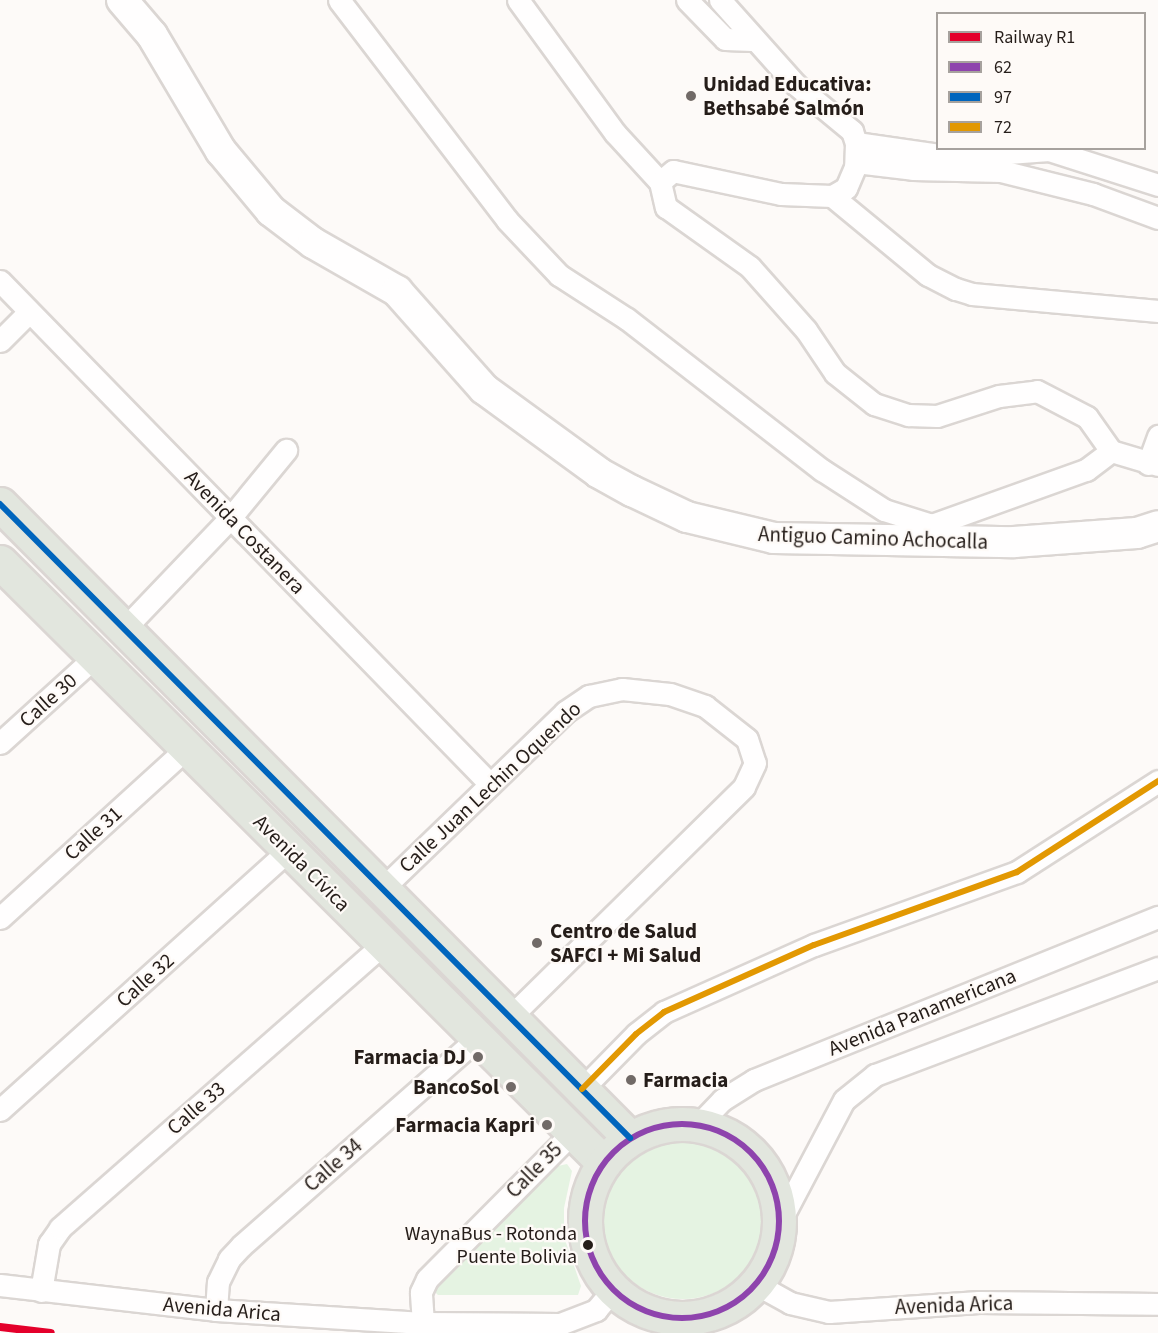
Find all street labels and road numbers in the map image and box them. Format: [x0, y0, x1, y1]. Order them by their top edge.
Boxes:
street label: Avenida Costanera [179, 465, 311, 599]
street label: Antiguo Camino Achocalla [758, 521, 988, 555]
street label: Calle 30 [14, 668, 82, 732]
street label: Calle Juan Lechin Oquendo [394, 696, 586, 878]
street label: Calle 31 [59, 801, 127, 865]
street label: Avenida Cívica [248, 809, 356, 917]
street label: Calle 32 [111, 948, 179, 1012]
street label: Avenida Panamericana [824, 963, 1020, 1061]
street label: Calle 33 [162, 1076, 230, 1140]
street label: Calle 34 [299, 1133, 367, 1197]
street label: Calle 35 [501, 1137, 567, 1203]
street label: Avenida Arica [894, 1290, 1014, 1320]
street label: Avenida Arica [162, 1291, 282, 1327]

